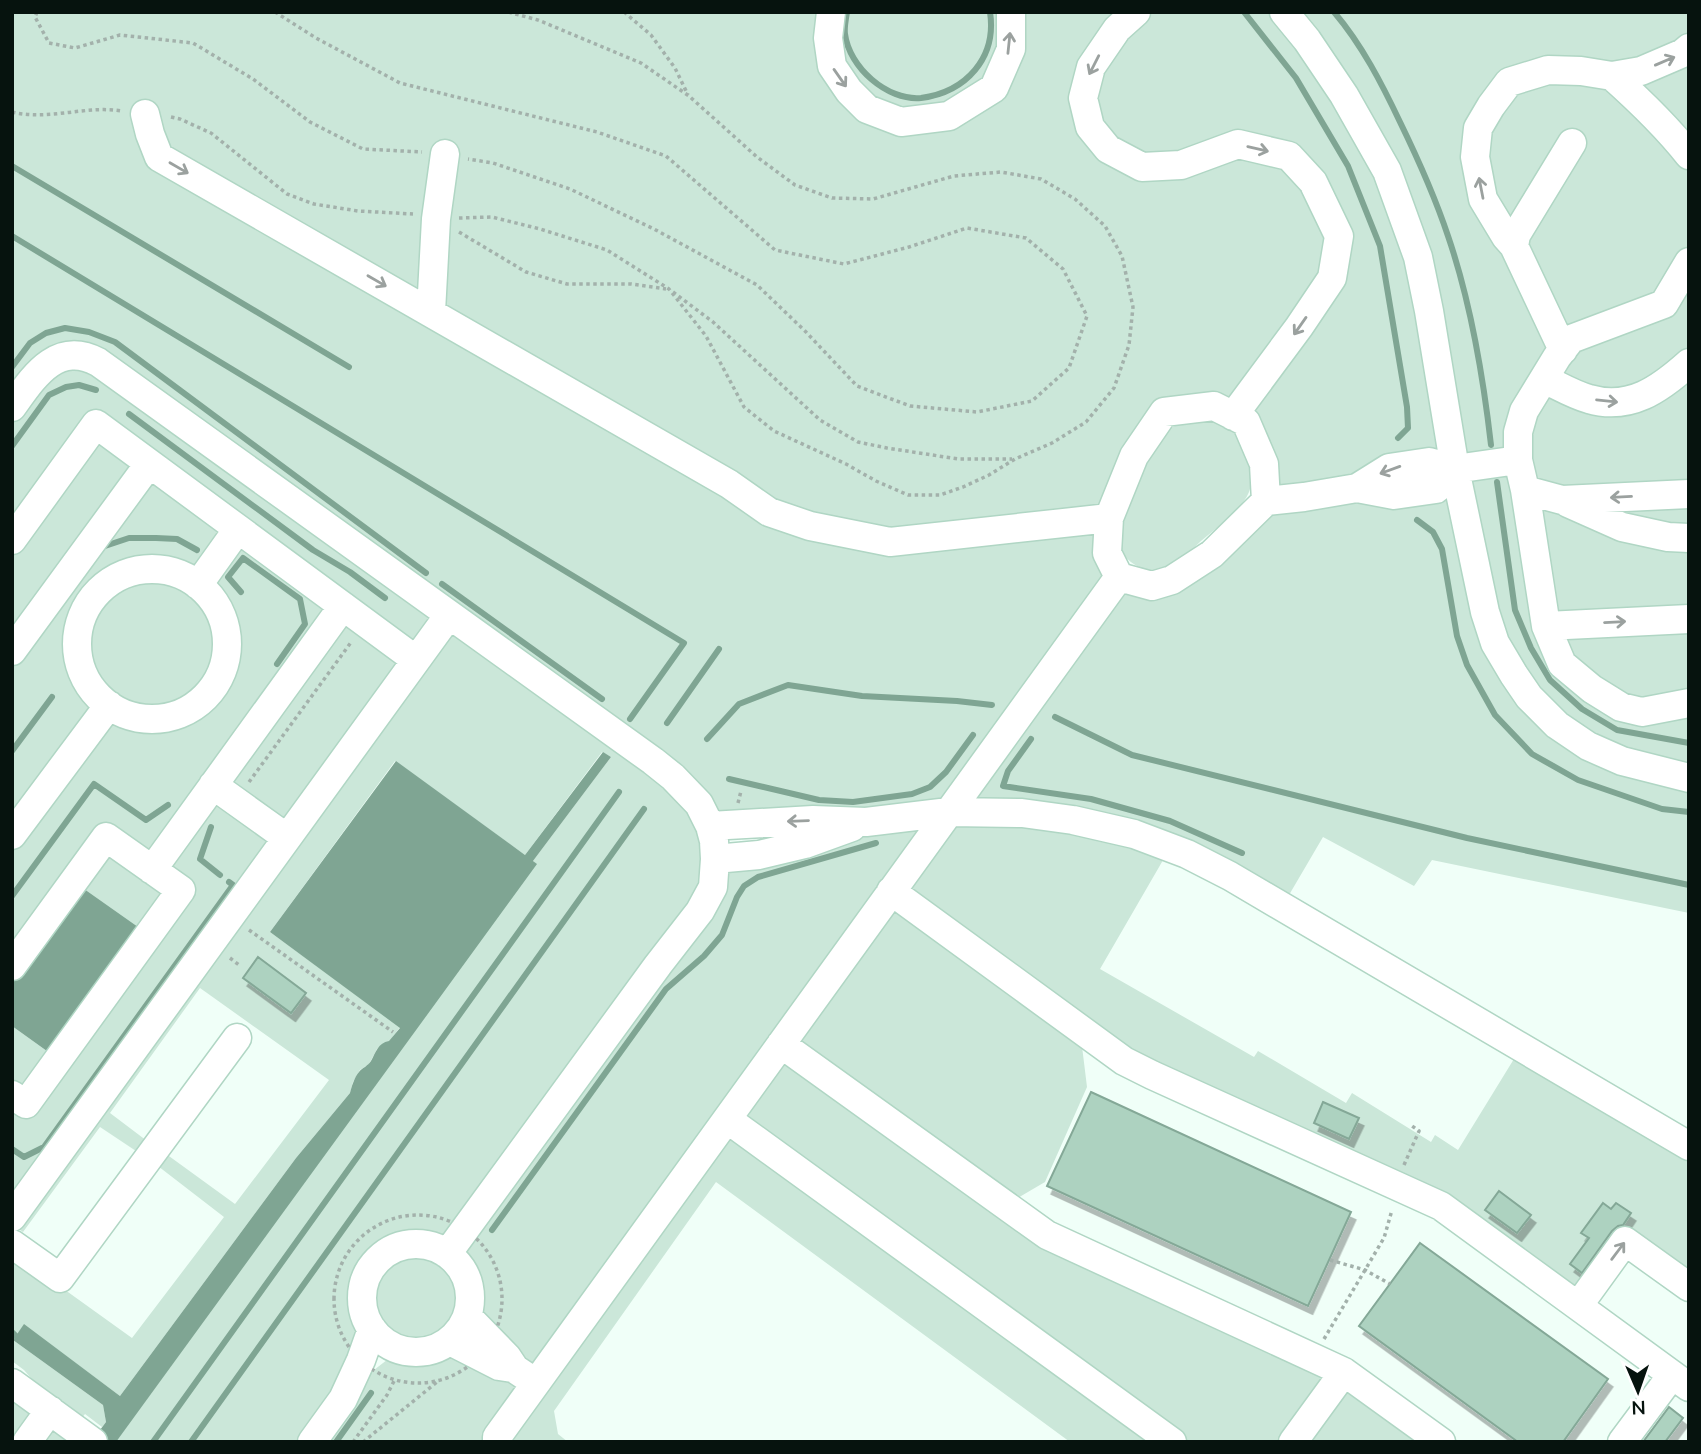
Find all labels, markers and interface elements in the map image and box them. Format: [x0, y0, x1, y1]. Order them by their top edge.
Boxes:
one-way arrow [1003, 32, 1016, 55]
one-way arrow [1087, 54, 1101, 75]
one-way arrow [1653, 54, 1675, 67]
one-way arrow [833, 68, 847, 87]
one-way arrow [1246, 143, 1269, 156]
one-way arrow [168, 161, 188, 175]
one-way arrow [1473, 177, 1487, 200]
one-way arrow [366, 274, 386, 288]
one-way arrow [1293, 316, 1307, 335]
one-way arrow [1595, 395, 1618, 408]
one-way arrow [1379, 465, 1401, 477]
one-way arrow [1609, 491, 1632, 504]
one-way arrow [1603, 616, 1626, 629]
one-way arrow [787, 814, 810, 827]
one-way arrow [1611, 1242, 1625, 1261]
north arrow [1603, 1356, 1673, 1426]
text: N [1631, 1396, 1646, 1420]

